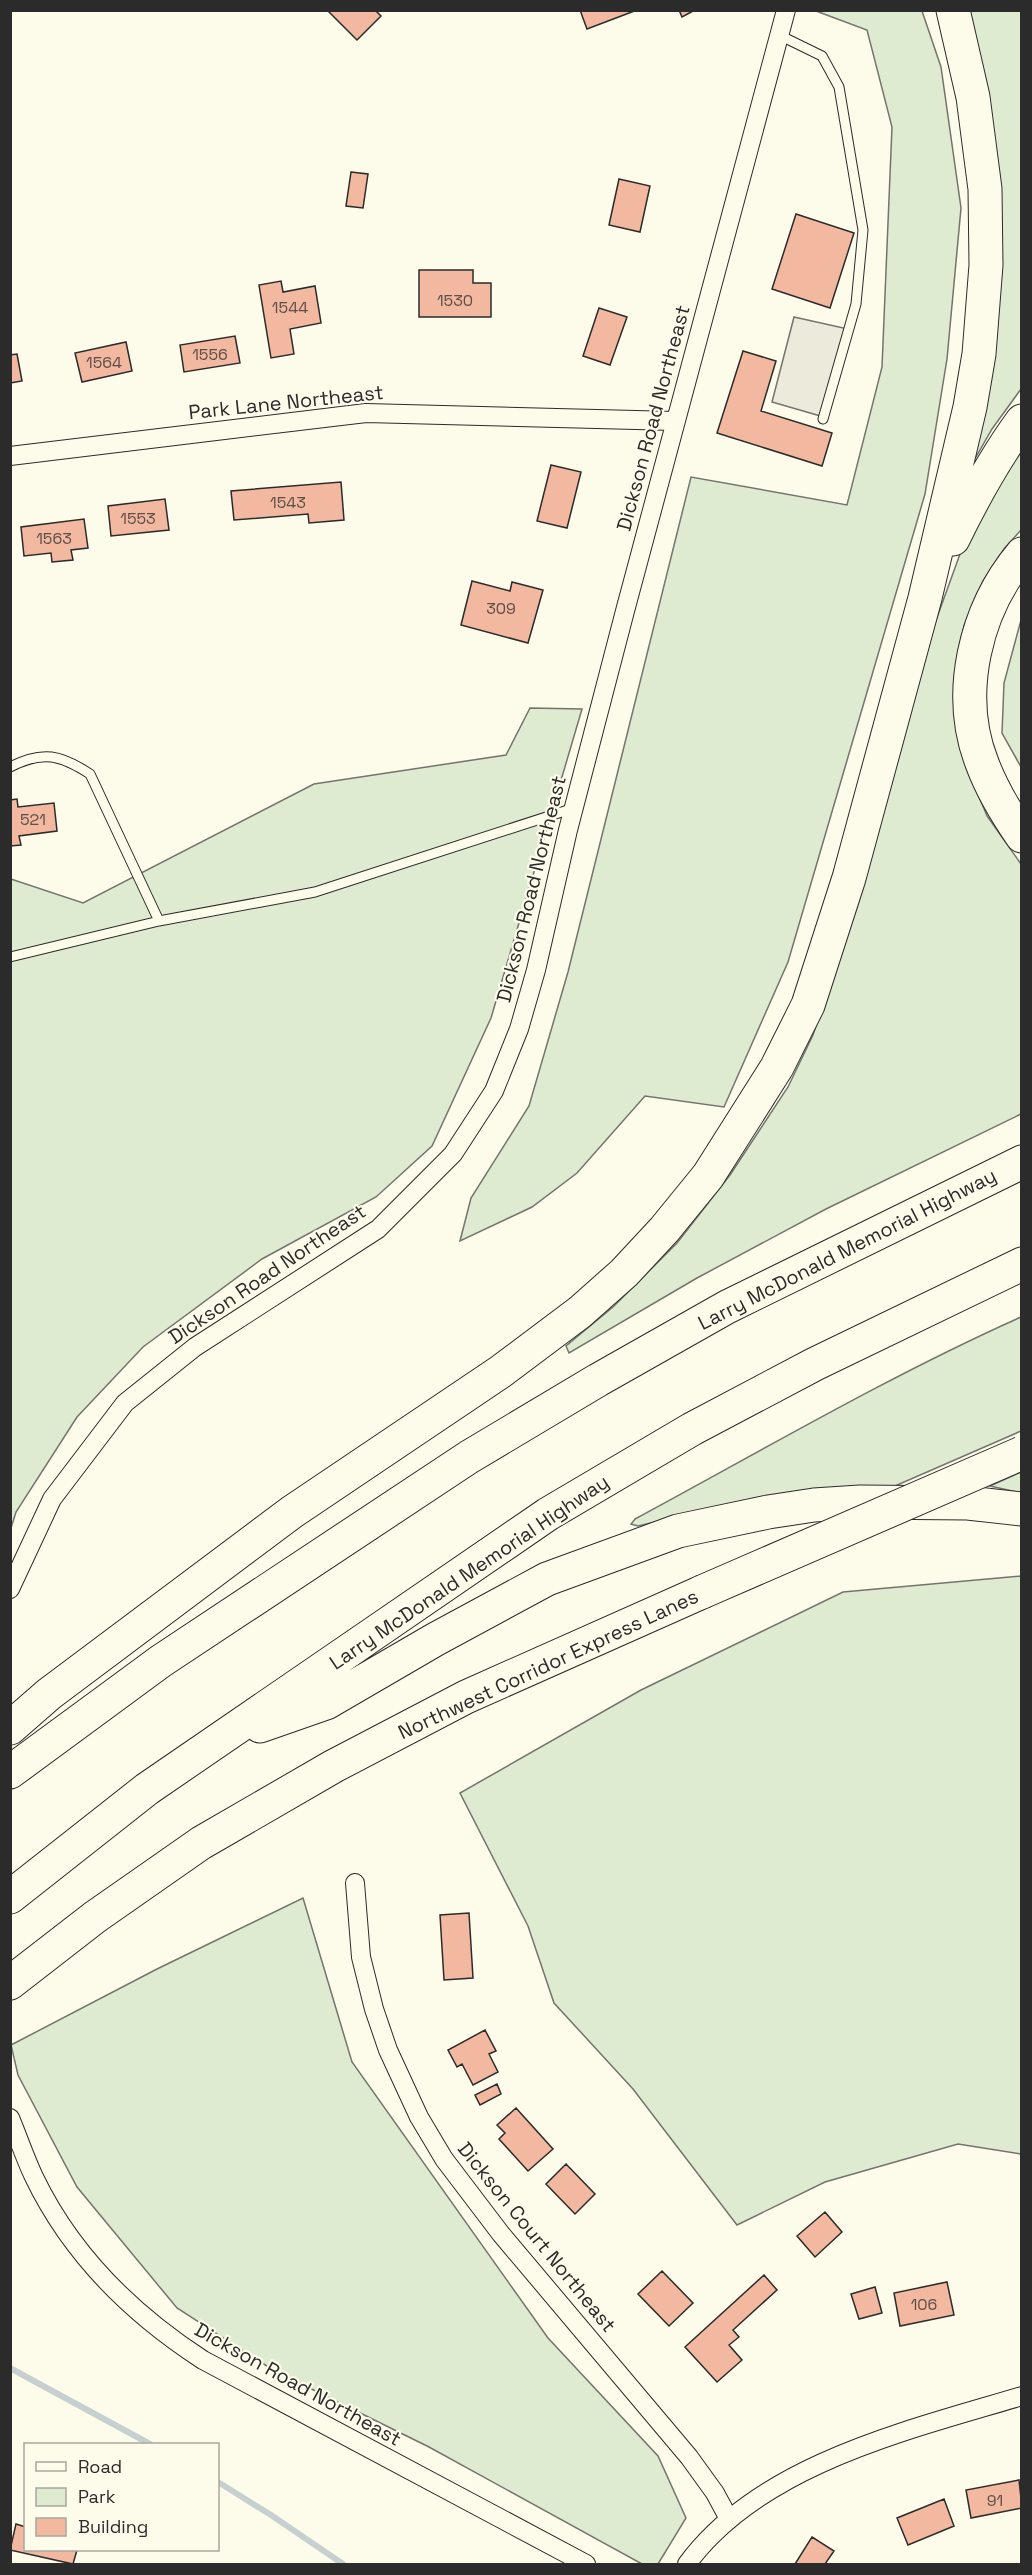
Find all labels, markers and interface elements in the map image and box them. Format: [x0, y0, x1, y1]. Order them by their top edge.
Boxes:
house number: 1530 [437, 290, 473, 311]
house number: 1544 [272, 297, 308, 318]
street label: Dickson Road Northeast [610, 302, 696, 534]
house number: 1556 [192, 344, 228, 365]
house number: 1564 [86, 352, 122, 373]
street label: Park Lane Northeast [187, 379, 385, 425]
house number: 1543 [270, 492, 306, 513]
house number: 1553 [120, 508, 156, 529]
house number: 1563 [36, 528, 72, 549]
house number: 309 [486, 598, 516, 619]
street label: Dickson Road Northeast [490, 773, 572, 1005]
house number: 521 [20, 809, 46, 830]
street label: Larry McDonald Memorial Highway [693, 1162, 1001, 1336]
street label: Dickson Road Northeast [163, 1198, 371, 1350]
street label: Larry McDonald Memorial Highway [324, 1469, 614, 1675]
street label: Northwest Corridor Express Lanes [394, 1583, 702, 1745]
street label: Dickson Court Northeast [452, 2136, 622, 2338]
house number: 106 [911, 2294, 937, 2315]
street label: Dickson Road Northeast [190, 2316, 406, 2452]
legend [24, 2443, 219, 2551]
text: Road [78, 2455, 122, 2478]
text: Park [78, 2485, 116, 2508]
house number: 91 [987, 2490, 1003, 2511]
text: Building [78, 2515, 148, 2538]

